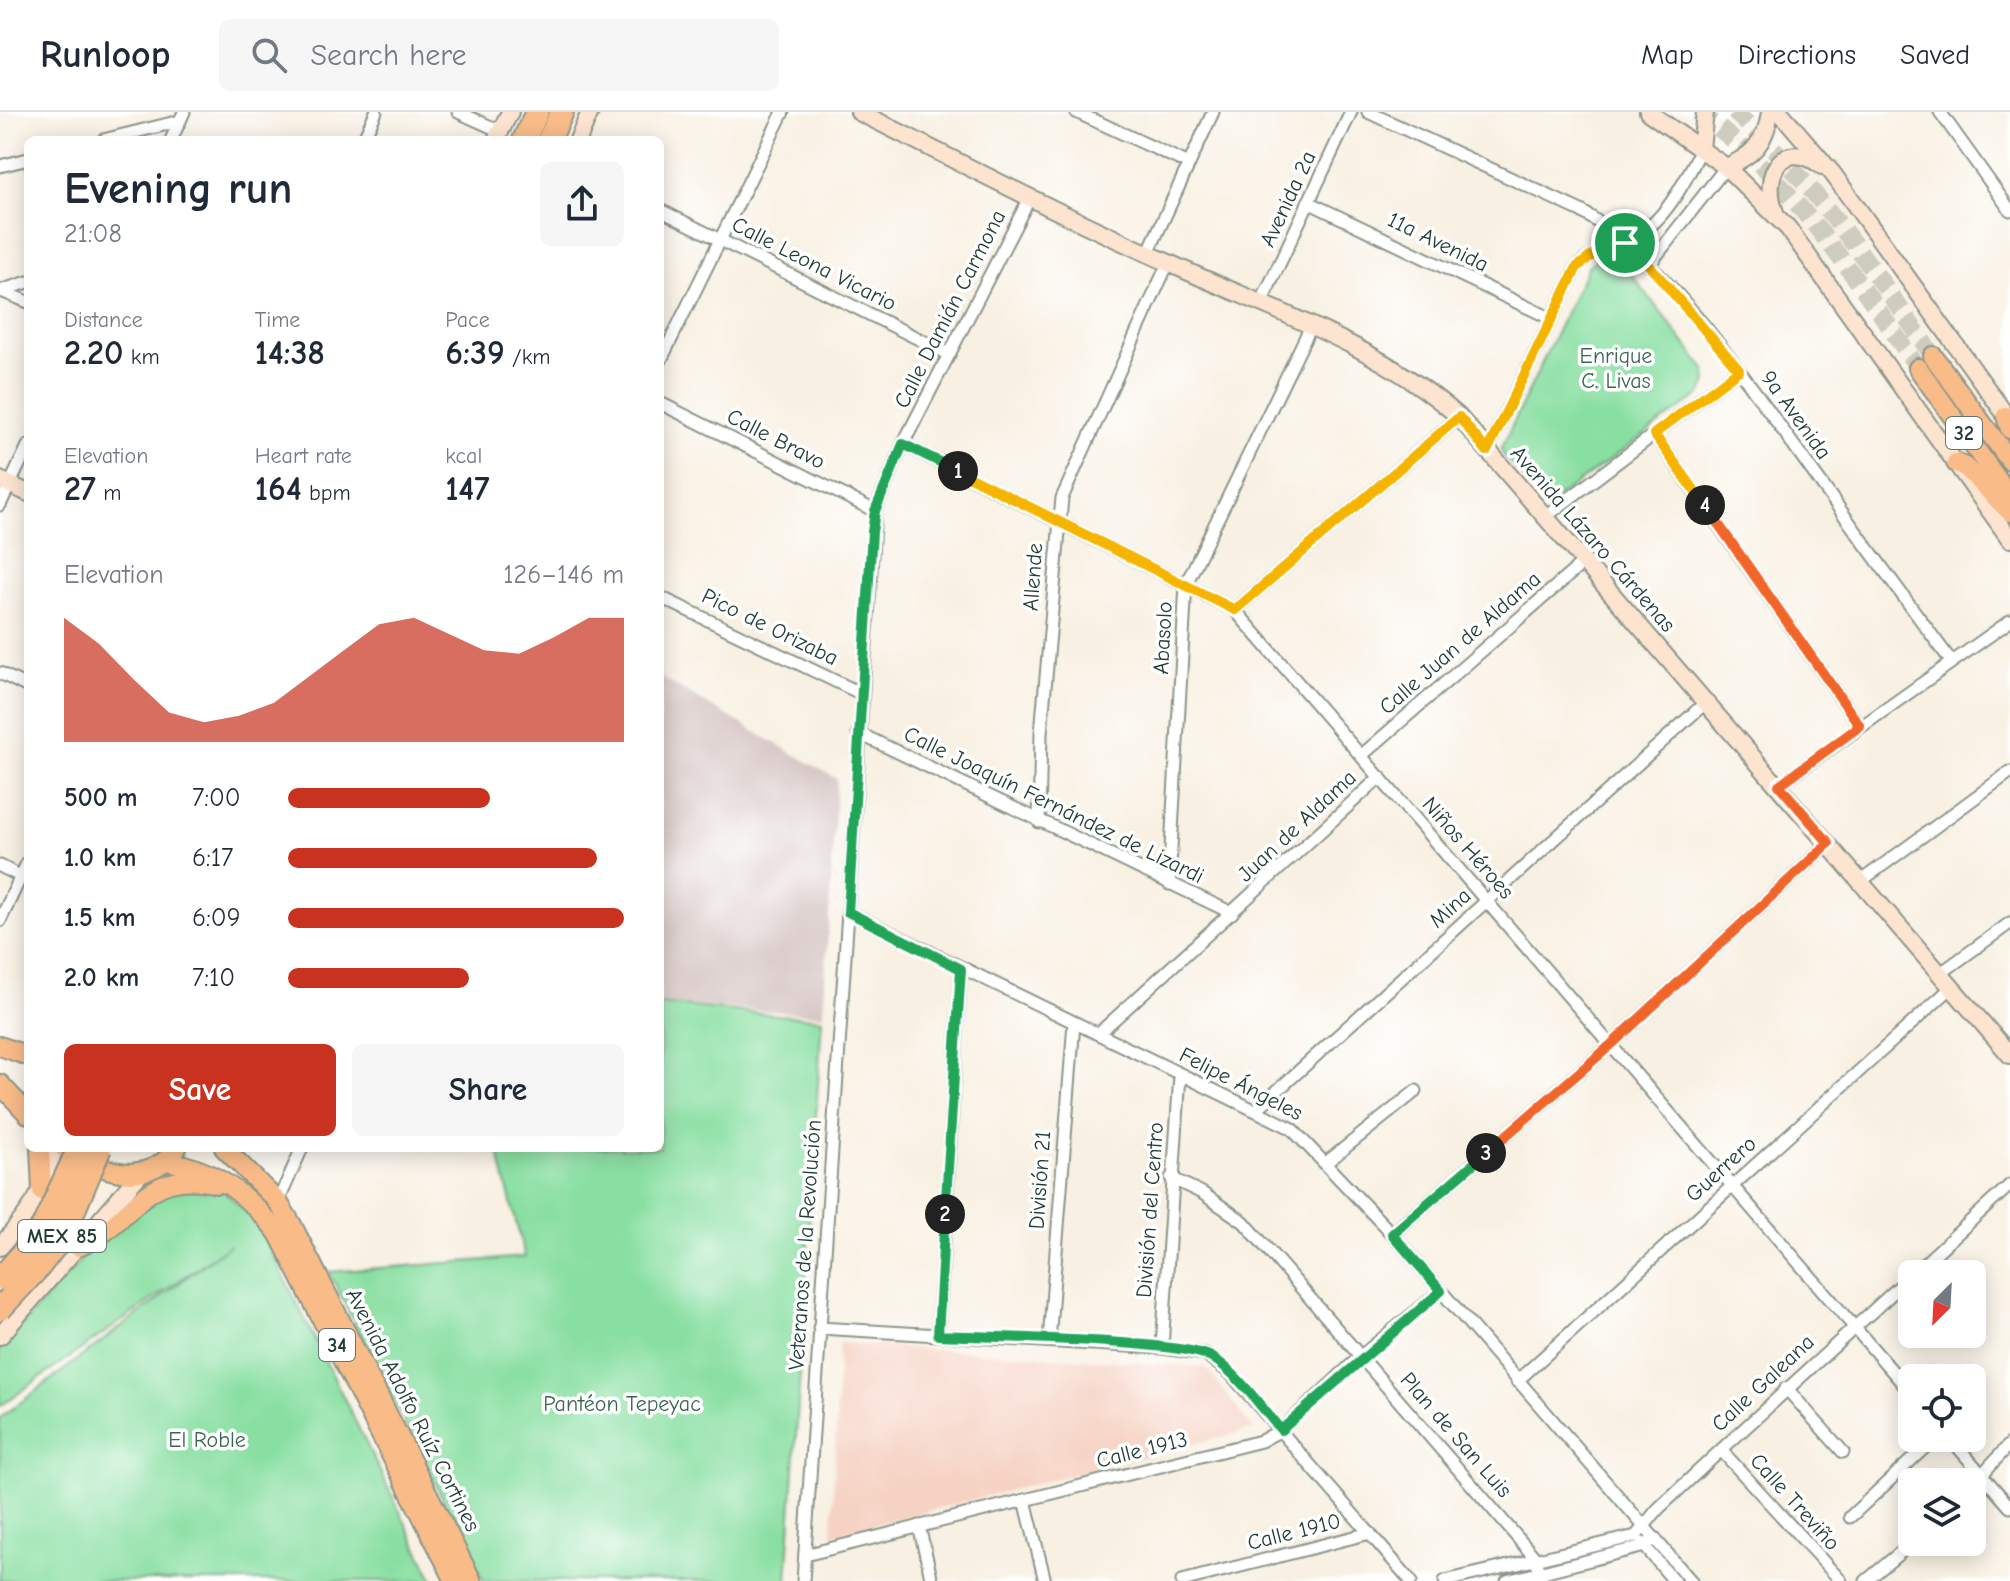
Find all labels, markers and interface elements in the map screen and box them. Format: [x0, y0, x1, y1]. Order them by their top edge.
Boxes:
search box [219, 19, 779, 91]
text: Runloop [40, 33, 171, 77]
icon: search [247, 33, 291, 77]
text: Search here [311, 38, 467, 73]
text: Map [1641, 39, 1694, 71]
text: Directions [1738, 39, 1856, 71]
text: Saved [1900, 39, 1970, 71]
street label: Avenida 2a [1254, 147, 1322, 251]
button: share [540, 162, 624, 246]
text: Evening run [64, 163, 292, 214]
street label: Calle Damián Carmona [889, 206, 1011, 412]
street label: 11a Avenida [1383, 206, 1493, 278]
pin [1591, 209, 1659, 277]
street label: Calle Leona Vicario [727, 211, 901, 317]
text: 21:08 [64, 219, 122, 249]
icon: arrive [1603, 221, 1647, 265]
text: Distance [64, 307, 143, 333]
text: Time [255, 307, 300, 333]
text: Pace [445, 307, 490, 333]
text: 2.20 [64, 333, 123, 373]
text: 14:38 [255, 333, 325, 373]
text: 6:39 [445, 333, 505, 373]
park label: Enrique C. Livas [1580, 343, 1652, 394]
text: km [123, 344, 160, 370]
text: /km [505, 344, 551, 370]
street label: 9a Avenida [1755, 366, 1837, 464]
street label: Calle Bravo [723, 403, 829, 475]
road number: 32 [1946, 417, 1982, 449]
street label: Avenida Lázaro Cárdenas [1505, 441, 1681, 637]
text: Elevation [64, 443, 148, 469]
text: Heart rate [255, 443, 352, 469]
text: kcal [445, 443, 482, 469]
pin: 1 [938, 451, 978, 491]
text: 1 [954, 458, 962, 484]
text: 27 [64, 469, 96, 509]
text: 164 [255, 469, 302, 509]
text: 147 [445, 469, 490, 509]
text: m [96, 480, 121, 506]
text: bpm [302, 480, 351, 506]
pin: 4 [1685, 485, 1725, 525]
text: 4 [1700, 492, 1710, 518]
street label: Allende [1018, 542, 1048, 612]
text: Elevation [64, 560, 164, 590]
text: 126–146 m [503, 560, 624, 590]
street label: Calle Juan de Aldama [1374, 566, 1546, 720]
street label: Pico de Orizaba [698, 583, 842, 671]
street label: Abasolo [1148, 601, 1178, 675]
street label: Calle Joaquín Fernández de Lizardi [900, 721, 1208, 889]
street label: Juan de Aldama [1232, 765, 1362, 887]
text: 500 m [64, 783, 138, 813]
text: 7:00 [192, 783, 241, 813]
street label: Niños Héroes [1417, 792, 1519, 904]
text: 1.0 km [64, 843, 136, 873]
text: 6:17 [192, 843, 233, 873]
street label: Mina [1424, 883, 1476, 933]
text: 1.5 km [64, 903, 135, 933]
text: 6:09 [192, 903, 240, 933]
text: 2.0 km [64, 963, 139, 993]
text: 7:10 [192, 963, 235, 993]
street label: Felipe Ángeles [1175, 1042, 1307, 1126]
button: Save [64, 1044, 336, 1136]
button: Share [352, 1044, 624, 1136]
street label: Veteranos de la Revolución [783, 1119, 827, 1371]
street label: División del Centro [1131, 1121, 1169, 1299]
street label: División 21 [1024, 1130, 1056, 1230]
street label: Guerrero [1680, 1131, 1762, 1207]
pin: 3 [1466, 1133, 1506, 1173]
text: 3 [1481, 1140, 1491, 1166]
pin: 2 [925, 1194, 965, 1234]
text: 2 [940, 1201, 950, 1227]
road number: MEX 85 [18, 1220, 106, 1252]
north arrow [1898, 1260, 1986, 1348]
map controls [1898, 1260, 1986, 1556]
street label: Avenida Adolfo Ruíz Cortines [340, 1284, 486, 1536]
road number: 34 [319, 1329, 355, 1361]
street label: Calle Galeana [1706, 1329, 1820, 1437]
button: locate [1898, 1364, 1986, 1452]
street label: Plan de San Luis [1395, 1367, 1517, 1503]
park label: Pantéon Tepeyac [543, 1391, 701, 1417]
street label: Calle 1913 [1094, 1426, 1190, 1474]
park label: El Roble [168, 1427, 246, 1453]
street label: Calle Treviño [1745, 1448, 1845, 1556]
button: layers [1898, 1468, 1986, 1556]
street label: Calle 1910 [1245, 1508, 1343, 1556]

